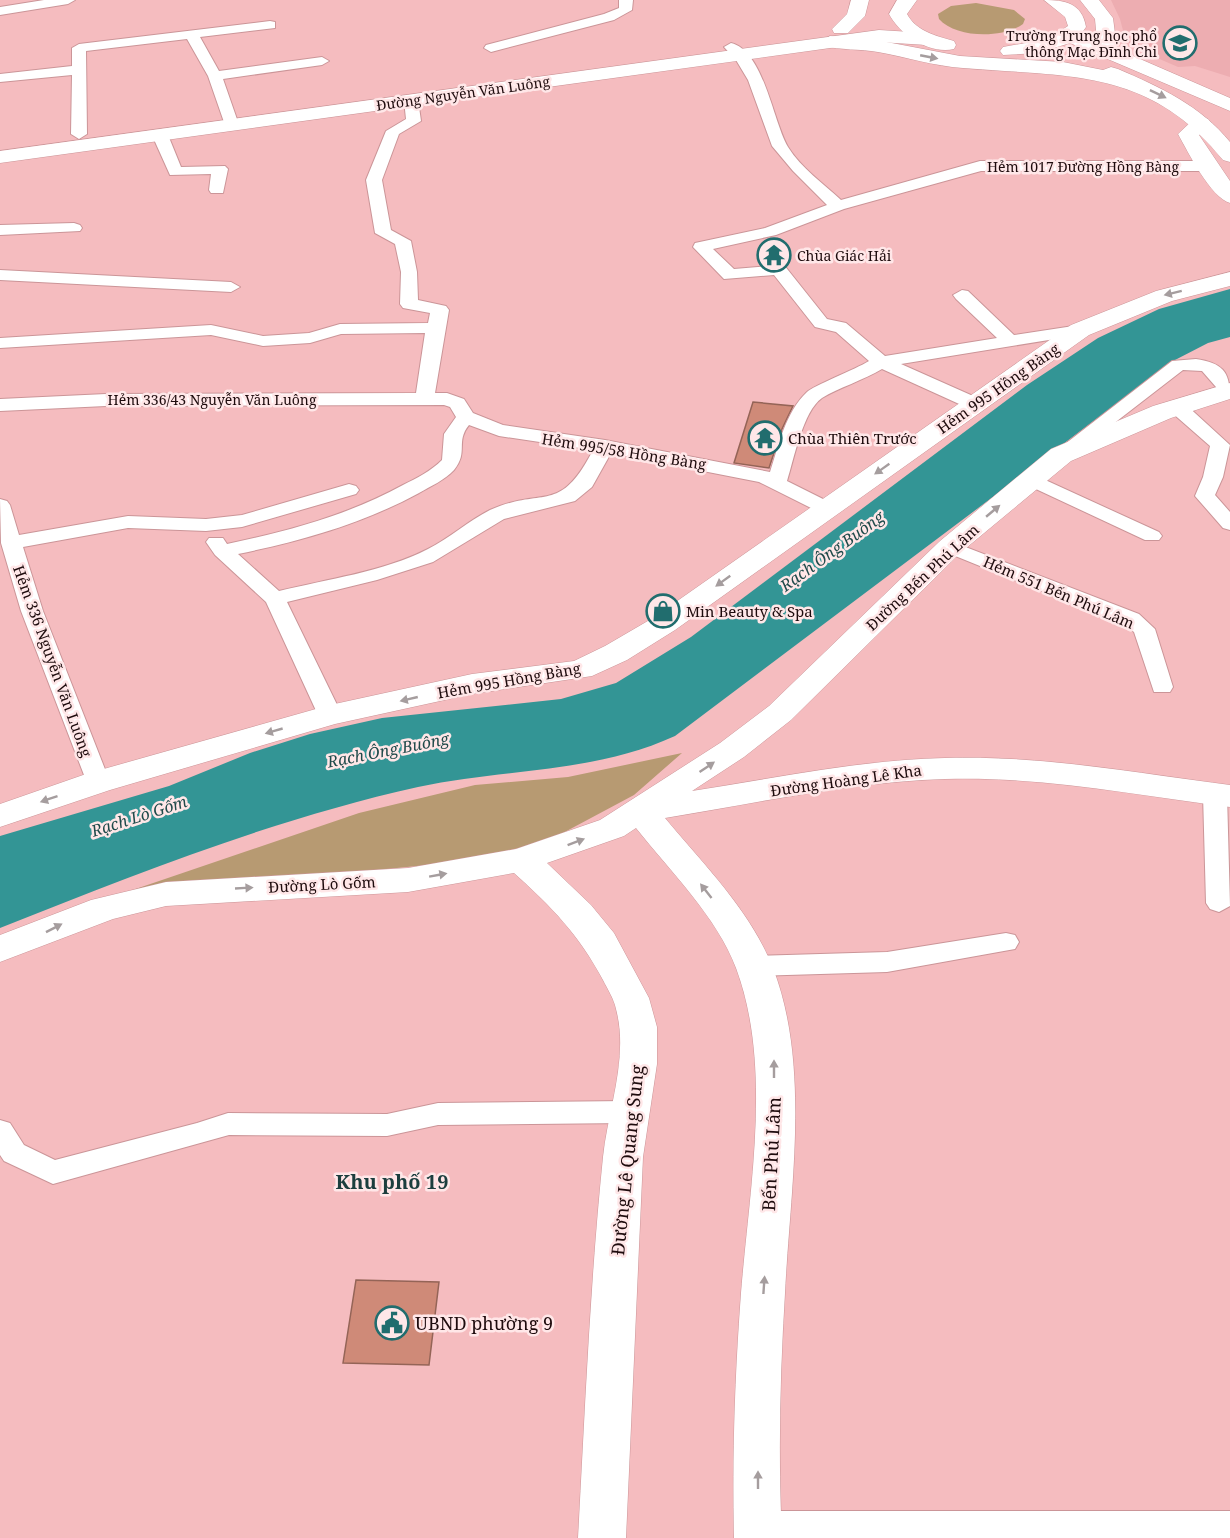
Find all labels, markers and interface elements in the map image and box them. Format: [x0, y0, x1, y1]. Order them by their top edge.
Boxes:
school or university icon: Trường Trung học phổ thông Mạc Đĩnh Chi [1162, 25, 1198, 61]
place label: Trường Trung học phổ thông Mạc Đĩnh Chi [1006, 26, 1158, 61]
one-way arrow [920, 53, 939, 62]
street label: Đường Nguyễn Văn Luông [375, 71, 552, 115]
one-way arrow [1149, 89, 1166, 98]
street label: Hẻm 1017 Đường Hồng Bàng [987, 157, 1179, 176]
temple icon: Chùa Giác Hải [756, 237, 792, 273]
place label: Chùa Giác Hải [797, 246, 892, 265]
one-way arrow [1164, 289, 1182, 299]
street label: Hẻm 995 Hồng Bàng [933, 338, 1063, 438]
street label: Hẻm 336/43 Nguyễn Văn Luông [108, 390, 317, 409]
temple icon: Chùa Thiên Trước [747, 420, 783, 456]
street label: Hẻm 995/58 Hồng Bàng [540, 428, 708, 474]
place label: Chùa Thiên Trước [788, 428, 917, 448]
one-way arrow [875, 463, 891, 475]
one-way arrow [985, 504, 1001, 517]
water label: Rạch Ông Buông [775, 505, 889, 597]
street label: Đường Bến Phú Lâm [861, 519, 983, 635]
street label: Hẻm 551 Bến Phú Lâm [980, 551, 1138, 633]
street label: Hẻm 336 Nguyễn Văn Luông [9, 562, 97, 760]
one-way arrow [716, 575, 731, 587]
shop icon: Min Beauty & Spa [645, 593, 681, 629]
place label: Min Beauty & Spa [686, 601, 813, 621]
street label: Hẻm 995 Hồng Bàng [436, 658, 582, 702]
one-way arrow [400, 694, 418, 704]
one-way arrow [265, 727, 283, 737]
water label: Rạch Ông Buông [324, 727, 452, 773]
street label: Đường Hoàng Lê Kha [769, 759, 923, 801]
one-way arrow [699, 761, 716, 772]
water label: Rạch Lò Gốm [87, 790, 190, 842]
one-way arrow [40, 794, 58, 804]
one-way arrow [568, 837, 586, 847]
one-way arrow [429, 870, 448, 879]
street label: Đường Lò Gốm [268, 871, 376, 897]
one-way arrow [700, 883, 712, 899]
one-way arrow [234, 884, 253, 893]
one-way arrow [46, 923, 63, 933]
one-way arrow [769, 1060, 779, 1079]
street label: Đường Lê Quang Sung [605, 1063, 649, 1256]
street label: Bến Phú Lâm [756, 1096, 786, 1212]
district label: Khu phố 19 [336, 1168, 448, 1195]
one-way arrow [759, 1275, 768, 1294]
public building icon: UBND phường 9 [374, 1305, 410, 1341]
place label: UBND phường 9 [415, 1311, 553, 1335]
one-way arrow [753, 1470, 763, 1489]

